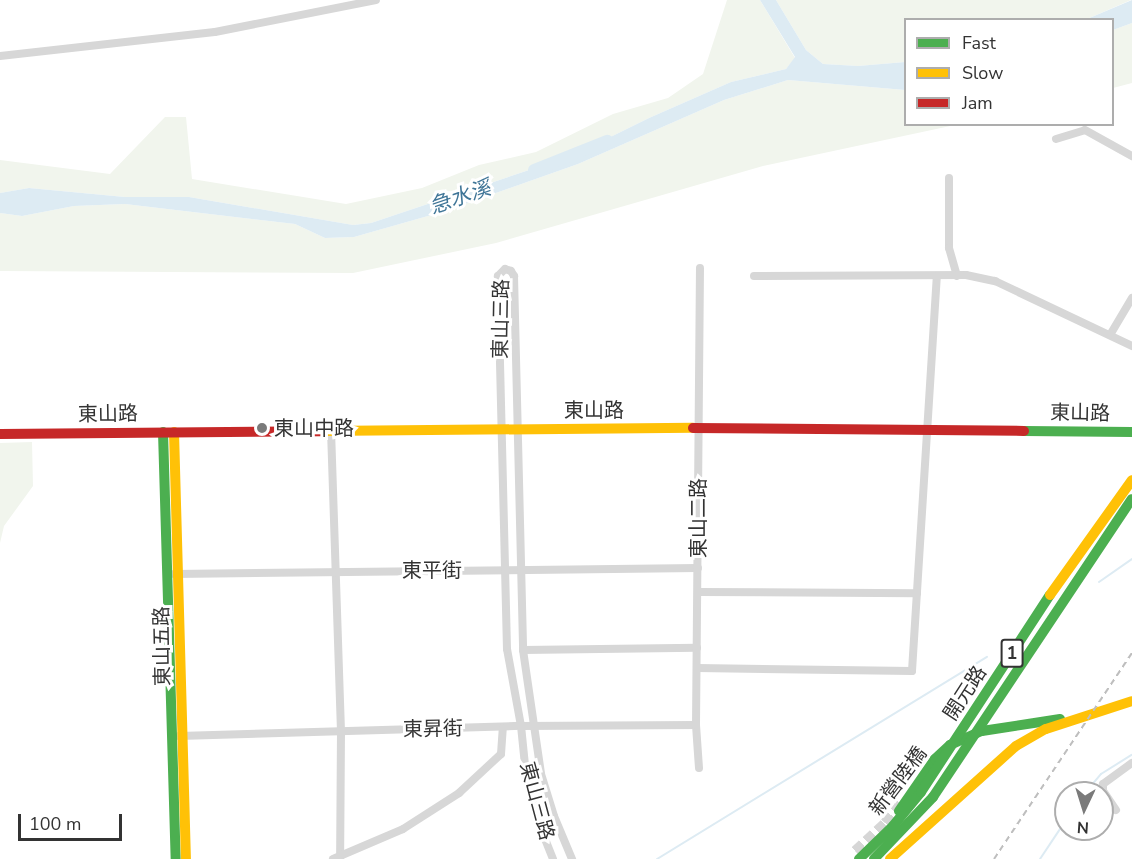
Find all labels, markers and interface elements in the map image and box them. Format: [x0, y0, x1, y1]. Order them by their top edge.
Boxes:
legend [904, 18, 1114, 126]
text: Fast [962, 31, 996, 55]
text: Slow [962, 61, 1003, 85]
text: Jam [962, 91, 993, 115]
water label: 急水溪 [426, 175, 494, 219]
street label: 東山三路 [488, 279, 514, 359]
street label: 東山路 [564, 398, 624, 422]
street label: 東山路 [1050, 400, 1110, 426]
street label: 東山路 [78, 401, 138, 427]
place label: 東山中路 [274, 416, 354, 440]
marker: 東山中路 [255, 421, 269, 435]
street label: 東山二路 [686, 478, 710, 558]
street label: 東平街 [402, 558, 462, 582]
street label: 東山五路 [149, 606, 175, 686]
road number: 1 [1000, 638, 1024, 668]
street label: 開元路 [939, 661, 991, 725]
street label: 東昇街 [403, 716, 463, 742]
street label: 新營陸橋 [864, 742, 932, 820]
street label: 東山三路 [515, 759, 559, 843]
north arrow [1054, 781, 1114, 841]
scale bar [21, 802, 124, 840]
text: 100 m [29, 812, 81, 836]
text: N [1076, 816, 1090, 838]

